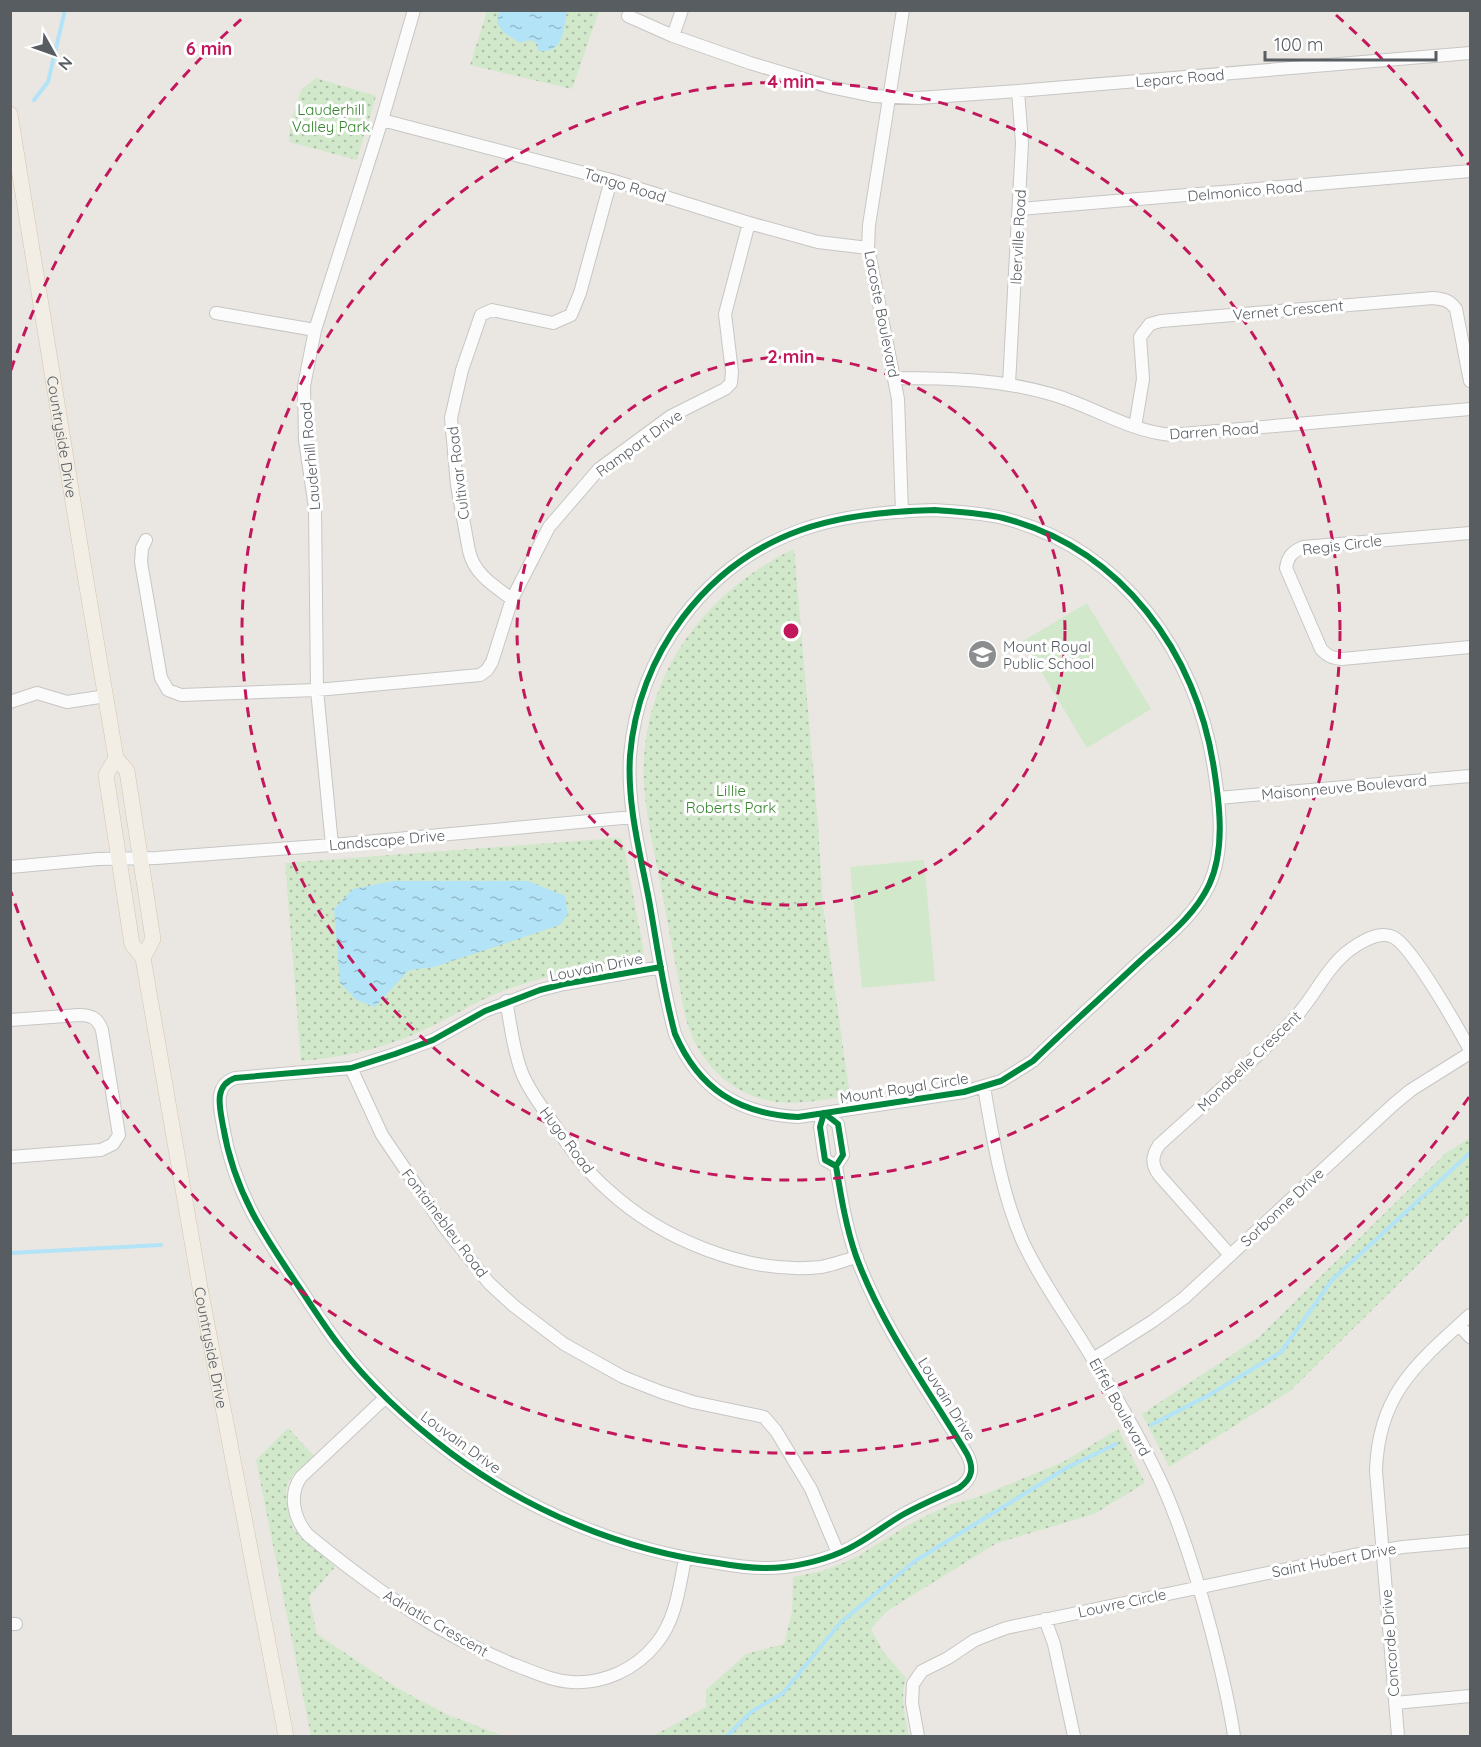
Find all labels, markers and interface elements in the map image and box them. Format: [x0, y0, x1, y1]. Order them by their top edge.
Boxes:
north arrow [24, 24, 84, 84]
scale bar [1265, 24, 1436, 62]
text: 100 m [1274, 33, 1323, 56]
text: 6 min [186, 37, 232, 60]
text: N [54, 53, 77, 75]
street label: Leparc Road [1135, 65, 1225, 91]
text: 4 min [767, 70, 815, 93]
park label: Lauderhill Valley Park [292, 100, 370, 136]
street label: Tango Road [582, 164, 668, 206]
street label: Delmonico Road [1187, 176, 1303, 206]
street label: Iberville Road [1006, 189, 1030, 285]
street label: Lacoste Boulevard [860, 249, 904, 379]
street label: Vernet Crescent [1232, 296, 1344, 324]
text: 2 min [768, 345, 814, 368]
street label: Countryside Drive [43, 374, 82, 499]
street label: Lauderhill Road [296, 401, 324, 511]
street label: Rampart Drive [592, 405, 686, 481]
street label: Darren Road [1169, 418, 1259, 444]
street label: Cultivar Road [443, 425, 473, 521]
street label: Regis Circle [1301, 531, 1383, 559]
centre of rings [781, 621, 801, 641]
place label: Mount Royal Public School [1003, 637, 1094, 673]
school or university icon: Mount Royal Public School [966, 639, 998, 671]
street label: Maisonneuve Boulevard [1260, 770, 1428, 804]
park label: Lillie Roberts Park [686, 781, 776, 817]
street label: Landscape Drive [328, 825, 446, 855]
street label: Louvain Drive [548, 949, 644, 985]
street label: Monabelle Crescent [1193, 1007, 1305, 1115]
street label: Mount Royal Circle [838, 1068, 970, 1108]
street label: Hugo Road [536, 1103, 598, 1177]
street label: Sorbonne Drive [1236, 1163, 1328, 1251]
street label: Fontainebleu Road [398, 1165, 492, 1281]
street label: Countryside Drive [191, 1285, 232, 1410]
street label: Louvain Drive [914, 1354, 980, 1444]
street label: Eiffel Boulevard [1085, 1355, 1155, 1459]
street label: Louvain Drive [417, 1406, 505, 1478]
street label: Saint Hubert Drive [1270, 1539, 1398, 1581]
street label: Louvre Circle [1076, 1584, 1168, 1622]
street label: Adriatic Crescent [380, 1585, 492, 1661]
street label: Concorde Drive [1377, 1589, 1403, 1697]

